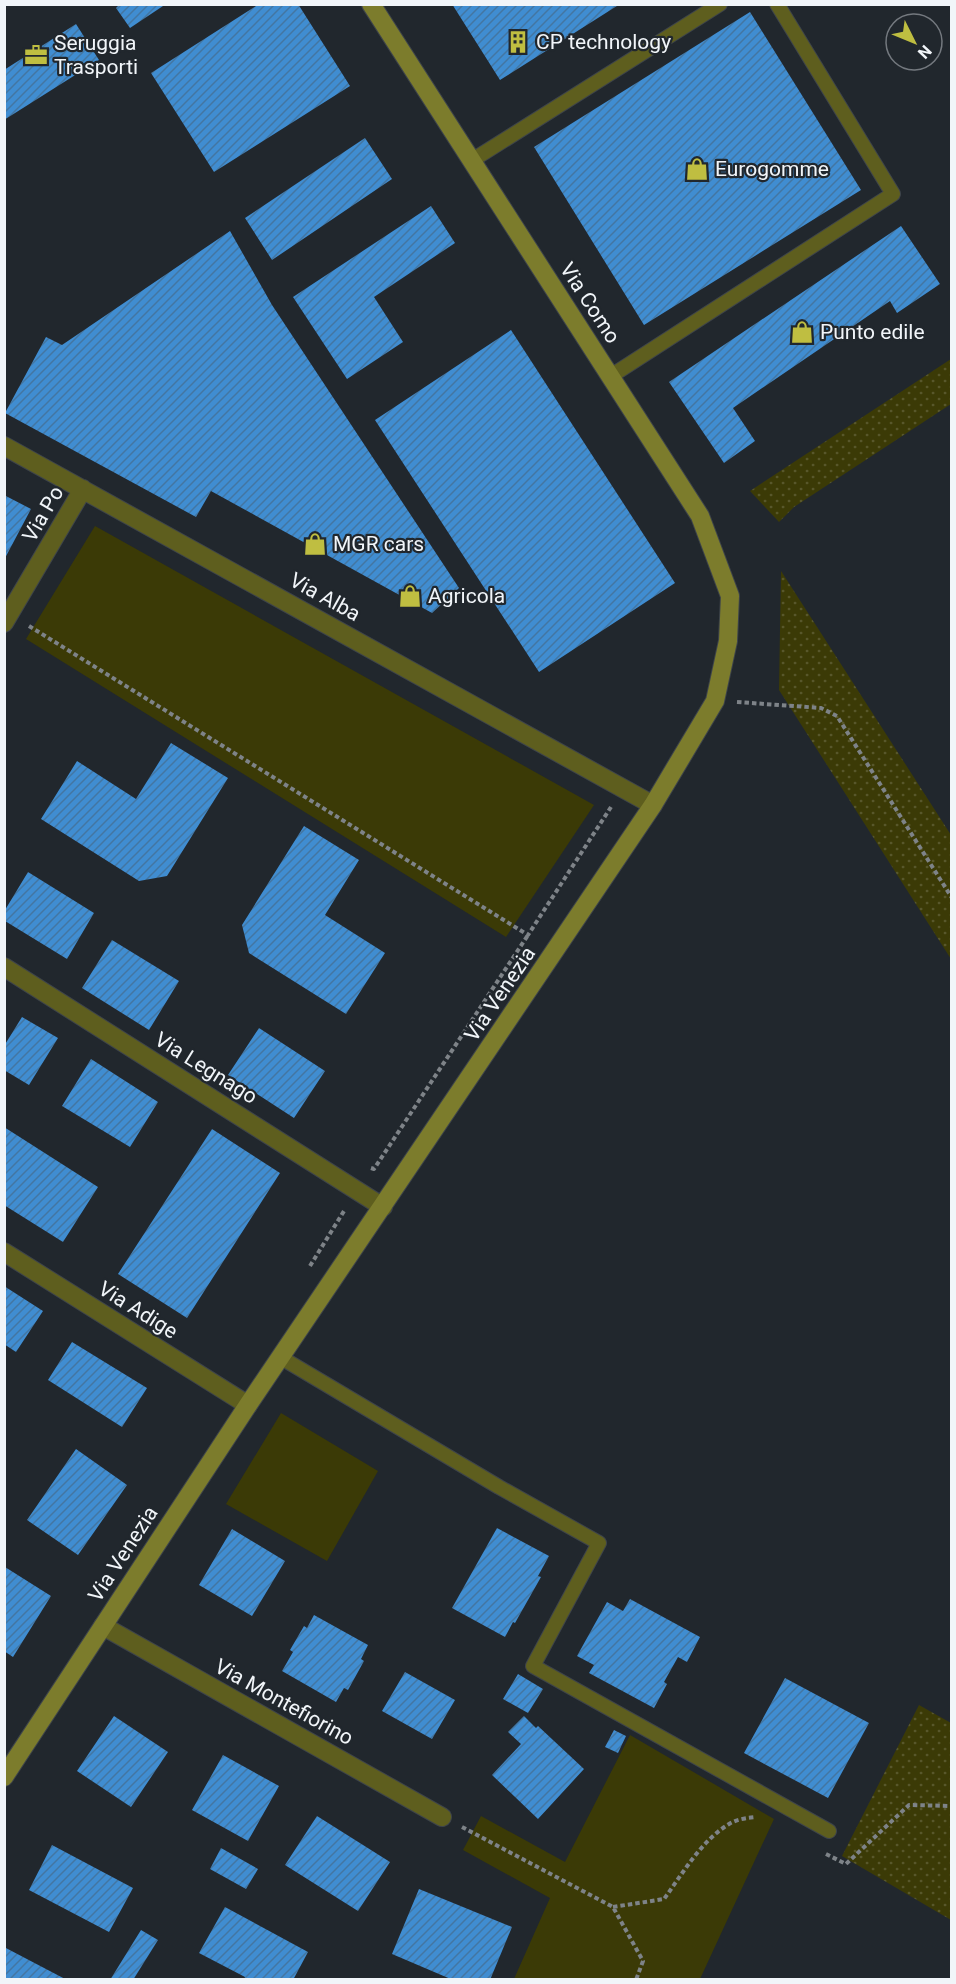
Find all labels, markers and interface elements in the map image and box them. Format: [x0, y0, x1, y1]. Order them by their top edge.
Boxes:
north arrow [884, 12, 944, 72]
building icon: CP technology [505, 29, 531, 55]
place label: CP technology [536, 30, 671, 54]
place label: Seruggia Trasporti [54, 31, 138, 79]
text: N [914, 41, 935, 62]
office icon: Seruggia Trasporti [23, 42, 49, 68]
shop icon: Eurogomme [684, 156, 710, 182]
place label: Eurogomme [715, 157, 829, 181]
street label: Via Como [555, 258, 625, 348]
shop icon: Punto edile [789, 319, 815, 345]
place label: Punto edile [820, 320, 925, 344]
street label: Via Po [18, 482, 68, 546]
shop icon: MGR cars [302, 531, 328, 557]
place label: MGR cars [333, 532, 424, 556]
street label: Via Alba [285, 568, 365, 626]
shop icon: Agricola [397, 583, 423, 609]
place label: Agricola [428, 584, 505, 608]
street label: Via Venezia [460, 942, 540, 1046]
street label: Via Legnago [150, 1027, 262, 1109]
street label: Via Adige [94, 1276, 182, 1344]
street label: Via Venezia [83, 1502, 163, 1606]
street label: Via Montefiorino [211, 1654, 357, 1750]

